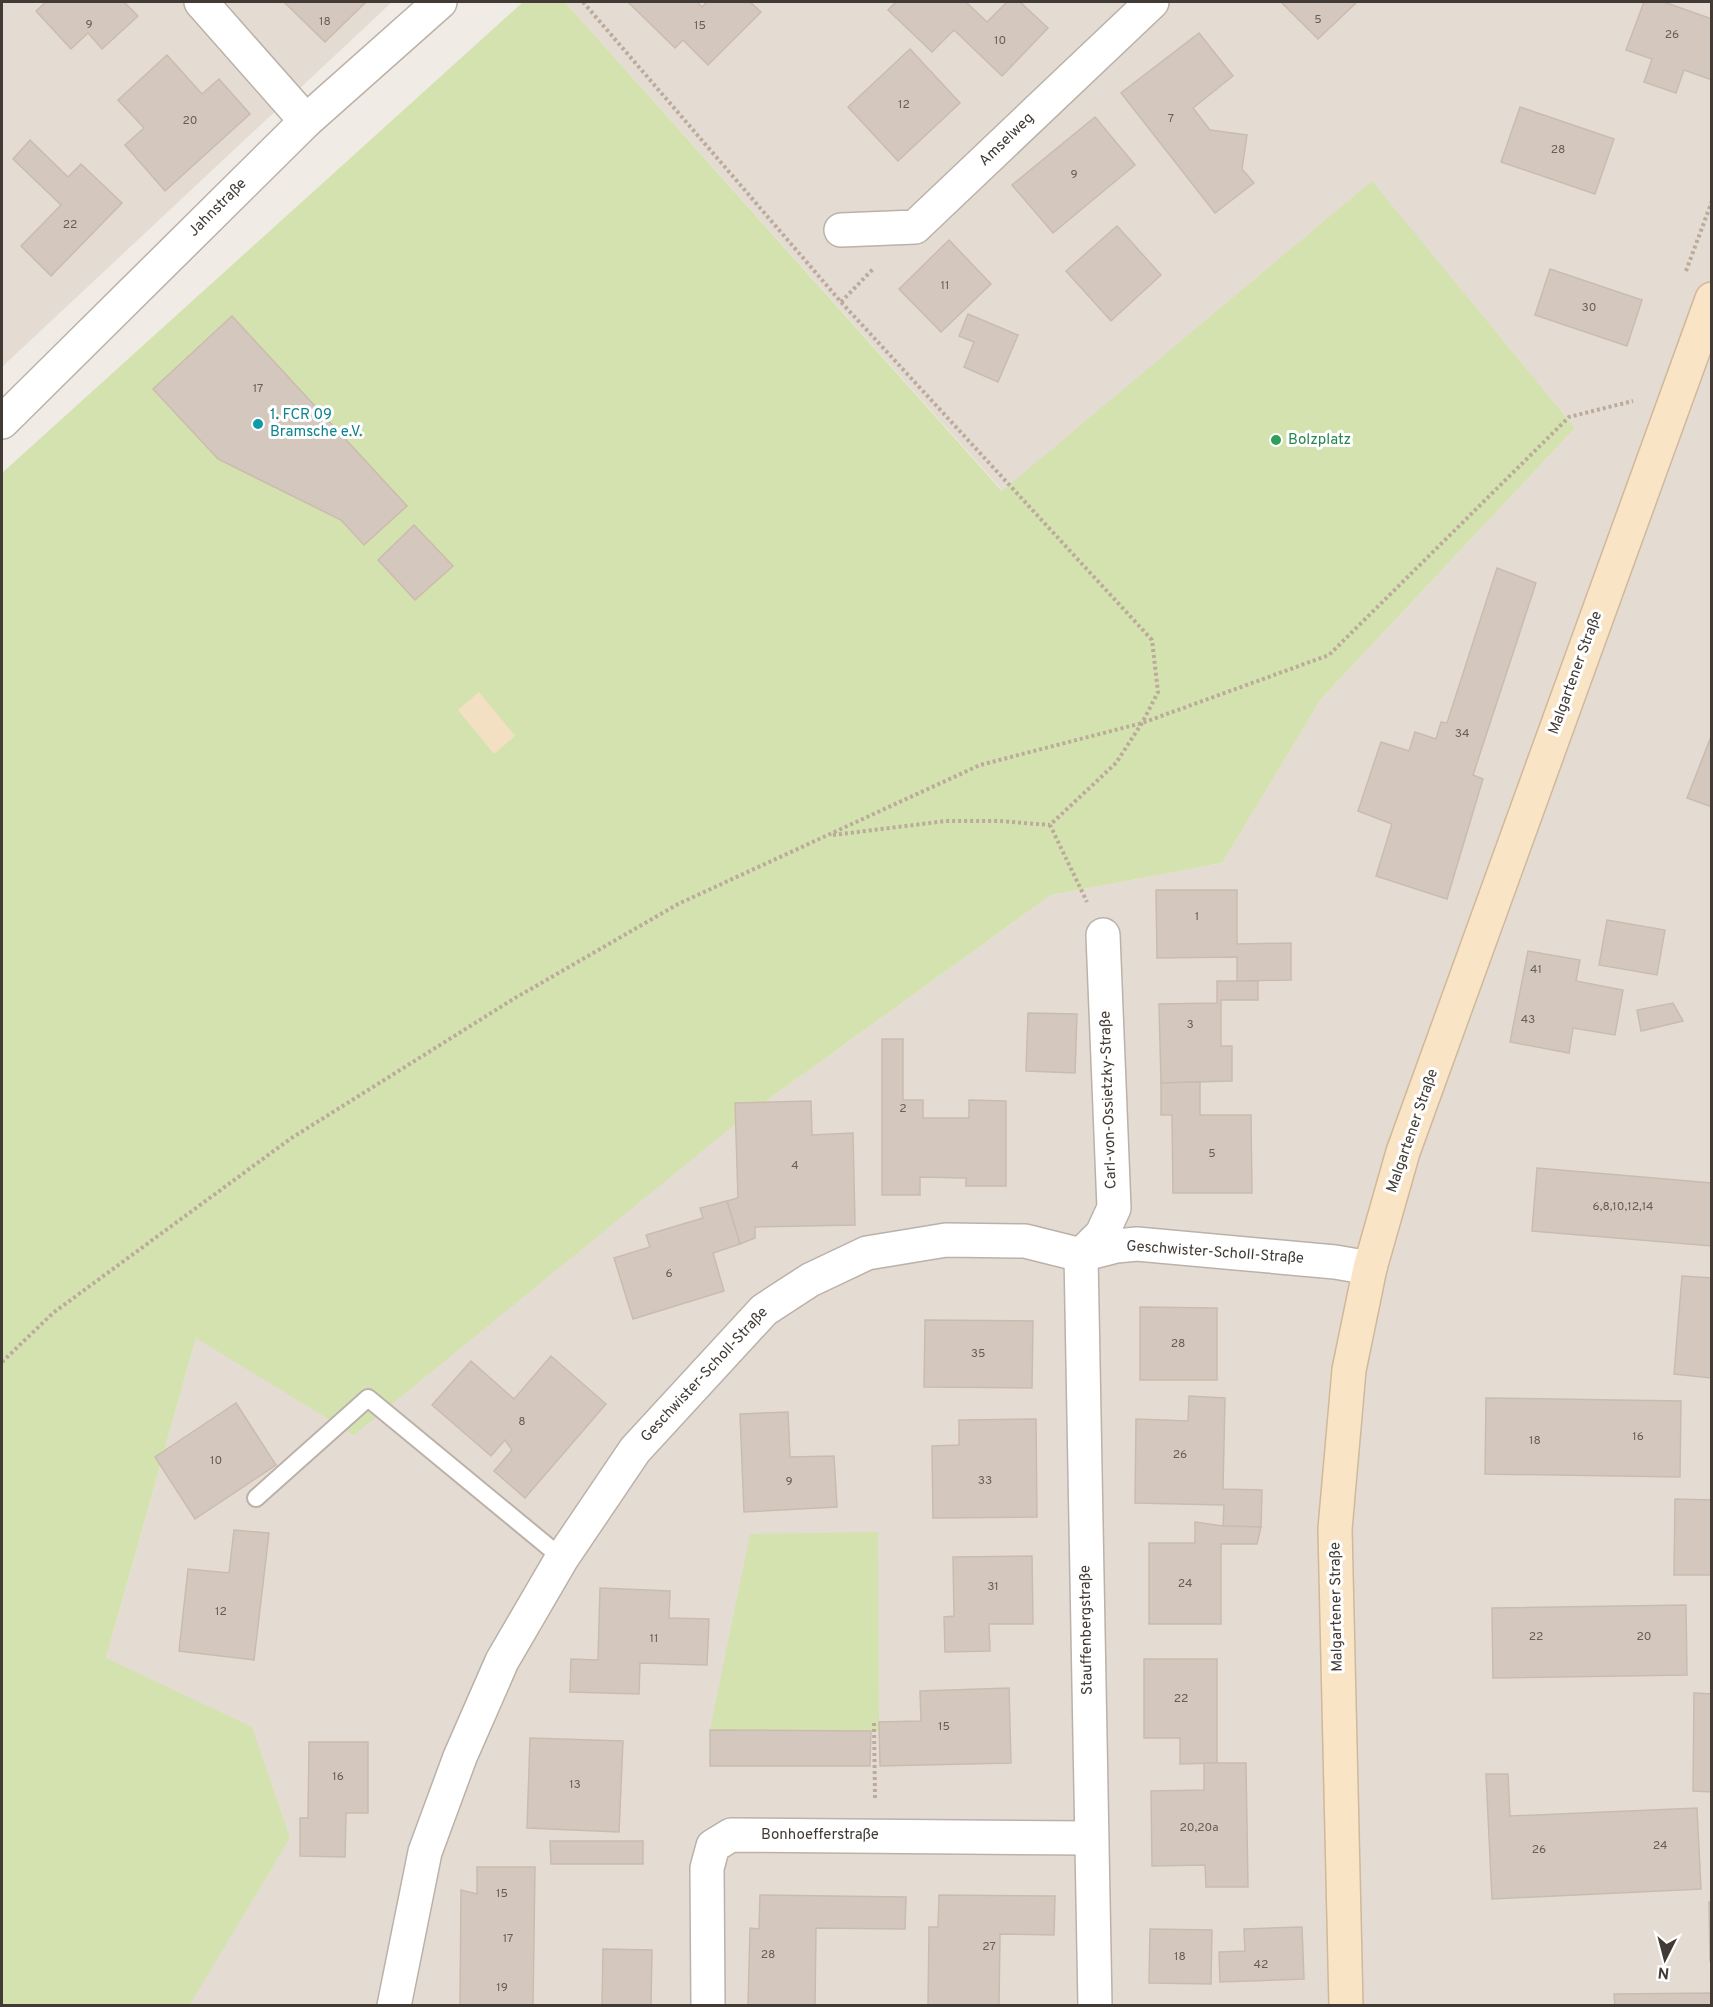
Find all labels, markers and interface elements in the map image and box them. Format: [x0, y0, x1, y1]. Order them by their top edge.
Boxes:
house number: 5 [1314, 12, 1322, 28]
house number: 18 [319, 14, 331, 30]
house number: 9 [85, 17, 93, 33]
house number: 15 [694, 18, 706, 34]
house number: 26 [1665, 27, 1679, 43]
house number: 10 [994, 33, 1006, 49]
house number: 12 [898, 97, 910, 113]
street label: Amselweg [976, 109, 1038, 171]
house number: 7 [1168, 111, 1174, 127]
house number: 20 [182, 113, 198, 129]
house number: 28 [1551, 142, 1565, 158]
house number: 9 [1070, 167, 1078, 183]
street label: Jahnstraße [185, 175, 251, 241]
house number: 22 [63, 217, 77, 233]
house number: 11 [941, 278, 949, 294]
house number: 30 [1582, 300, 1596, 316]
house number: 17 [253, 381, 263, 397]
place label: 1. FCR 09 Bramsche e.V. [270, 406, 362, 442]
marker: 1. FCR 09 Bramsche e.V. [251, 417, 265, 431]
place label: Bolzplatz [1288, 431, 1351, 450]
marker: Bolzplatz [1269, 433, 1283, 447]
street label: Malgartener Straße [1545, 609, 1607, 737]
house number: 34 [1455, 726, 1469, 742]
house number: 1 [1195, 909, 1199, 925]
house number: 41 [1530, 962, 1542, 978]
street label: Carl-von-Ossietzky-Straße [1096, 1011, 1122, 1189]
house number: 43 [1521, 1012, 1535, 1028]
house number: 3 [1186, 1017, 1194, 1033]
street label: Malgartener Straße [1383, 1067, 1443, 1195]
house number: 2 [899, 1101, 907, 1117]
house number: 5 [1208, 1146, 1216, 1162]
house number: 4 [791, 1158, 799, 1174]
house number: 6,8,10,12,14 [1593, 1199, 1653, 1215]
street label: Geschwister-Scholl-Straße [1126, 1237, 1304, 1269]
house number: 6 [665, 1266, 673, 1282]
street label: Geschwister-Scholl-Straße [637, 1303, 773, 1447]
house number: 28 [1171, 1336, 1185, 1352]
house number: 35 [971, 1346, 985, 1362]
house number: 8 [518, 1414, 526, 1430]
house number: 16 [1632, 1429, 1644, 1445]
house number: 18 [1529, 1433, 1541, 1449]
house number: 26 [1173, 1447, 1187, 1463]
house number: 10 [210, 1453, 222, 1469]
house number: 33 [978, 1473, 992, 1489]
house number: 9 [785, 1474, 793, 1490]
street label: Malgartener Straße [1326, 1542, 1348, 1672]
street label: Stauffenbergstraße [1076, 1565, 1098, 1695]
house number: 24 [1178, 1576, 1192, 1592]
house number: 31 [987, 1579, 999, 1595]
house number: 12 [215, 1604, 227, 1620]
house number: 22 [1529, 1629, 1543, 1645]
house number: 20 [1636, 1629, 1652, 1645]
house number: 11 [650, 1631, 658, 1647]
house number: 22 [1174, 1691, 1188, 1707]
house number: 15 [938, 1719, 950, 1735]
house number: 16 [332, 1769, 344, 1785]
house number: 13 [569, 1777, 581, 1793]
house number: 20,20a [1179, 1820, 1219, 1836]
street label: Bonhoefferstraße [761, 1826, 879, 1845]
house number: 24 [1653, 1838, 1667, 1854]
house number: 26 [1532, 1842, 1546, 1858]
house number: 15 [496, 1886, 508, 1902]
north arrow [1635, 1929, 1695, 1989]
house number: 17 [503, 1931, 513, 1947]
house number: 27 [982, 1939, 996, 1955]
house number: 28 [761, 1947, 775, 1963]
house number: 18 [1174, 1949, 1186, 1965]
house number: 42 [1254, 1957, 1268, 1973]
text: N [1657, 1961, 1670, 1982]
house number: 19 [496, 1980, 508, 1996]

